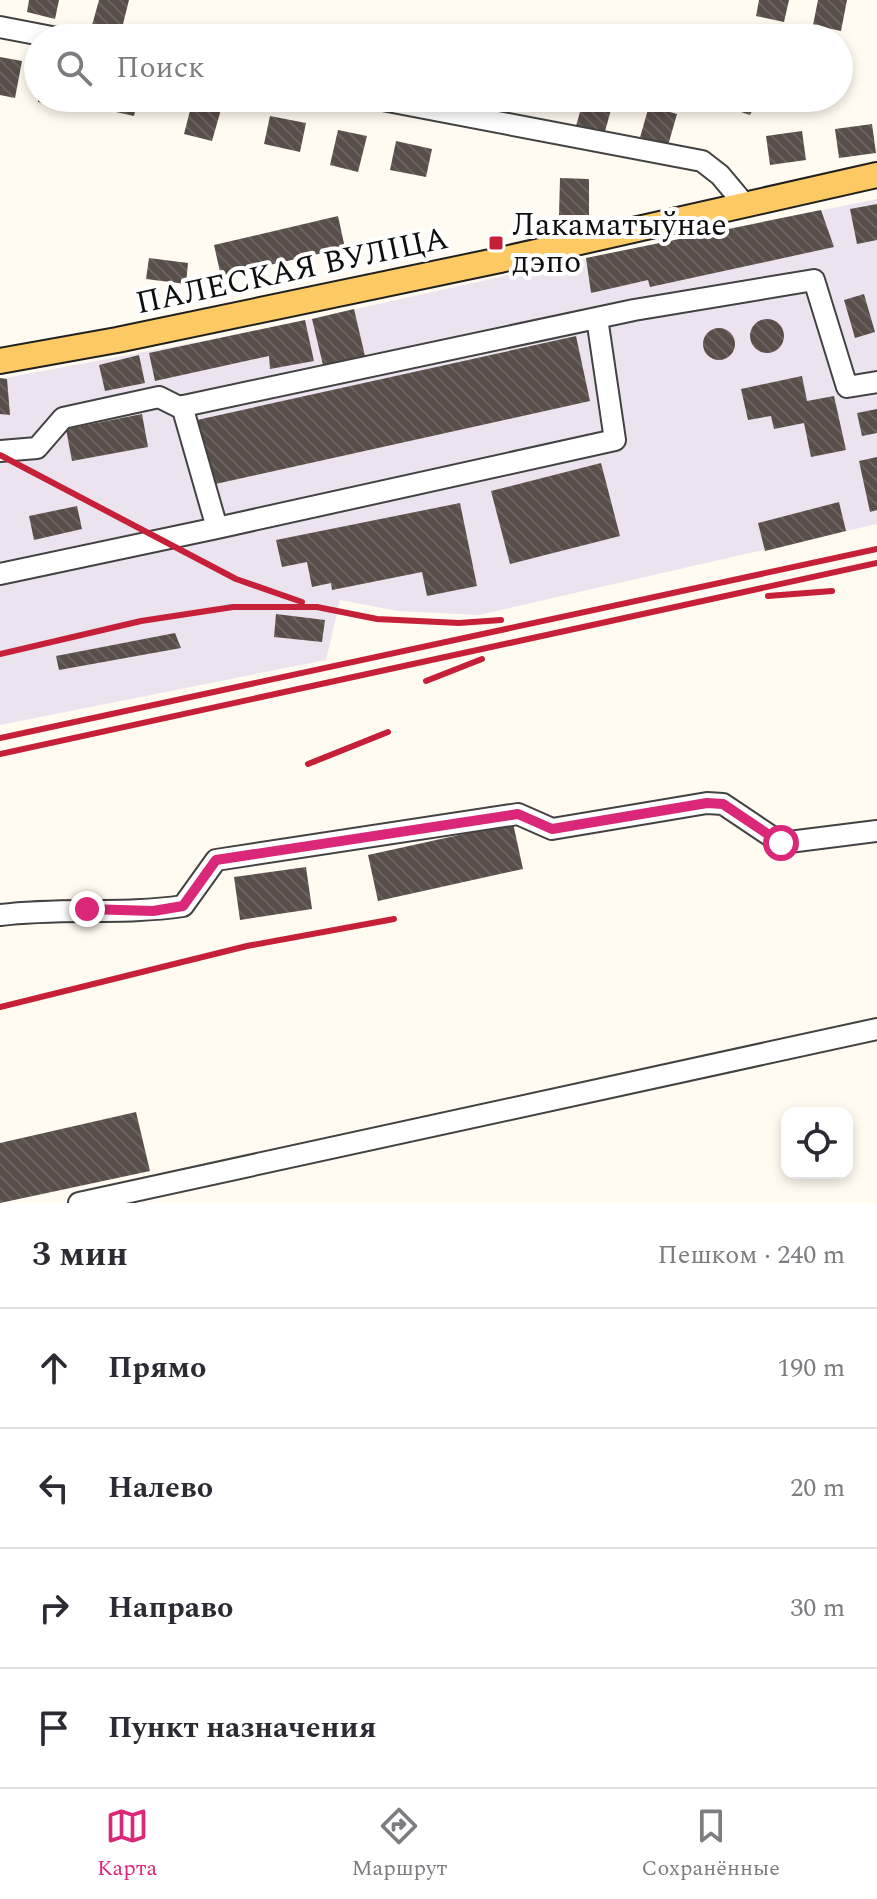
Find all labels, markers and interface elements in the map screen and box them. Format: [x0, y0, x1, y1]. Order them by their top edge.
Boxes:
search box [24, 24, 853, 112]
text: Поиск [116, 45, 205, 91]
icon: search [52, 46, 96, 90]
place label: Лакаматыўнае дэпо [512, 201, 727, 287]
street label: ПАЛЕСКАЯ ВУЛІЦА [131, 214, 453, 328]
marker: Лакаматыўнае дэпо [487, 234, 505, 252]
route start [763, 825, 799, 861]
route end [69, 891, 105, 927]
map controls [781, 1107, 853, 1179]
button: locate [781, 1107, 853, 1179]
text: 3 мин [32, 1229, 128, 1281]
text: Пешком · 240 m [658, 1235, 845, 1275]
text: Прямо [108, 1345, 206, 1391]
icon: ahead [32, 1346, 76, 1390]
text: 190 m [777, 1348, 845, 1388]
text: Налево [108, 1465, 213, 1511]
icon: left [32, 1466, 76, 1510]
text: 20 m [790, 1468, 845, 1508]
text: Направо [108, 1585, 233, 1631]
icon: right [32, 1586, 76, 1630]
text: 30 m [790, 1588, 845, 1628]
text: Пункт назначения [108, 1705, 376, 1751]
icon: arrive [32, 1706, 76, 1750]
tab: Карта [97, 1804, 157, 1885]
tab: Маршрут [351, 1804, 447, 1885]
tab: Сохранённые [641, 1804, 780, 1885]

